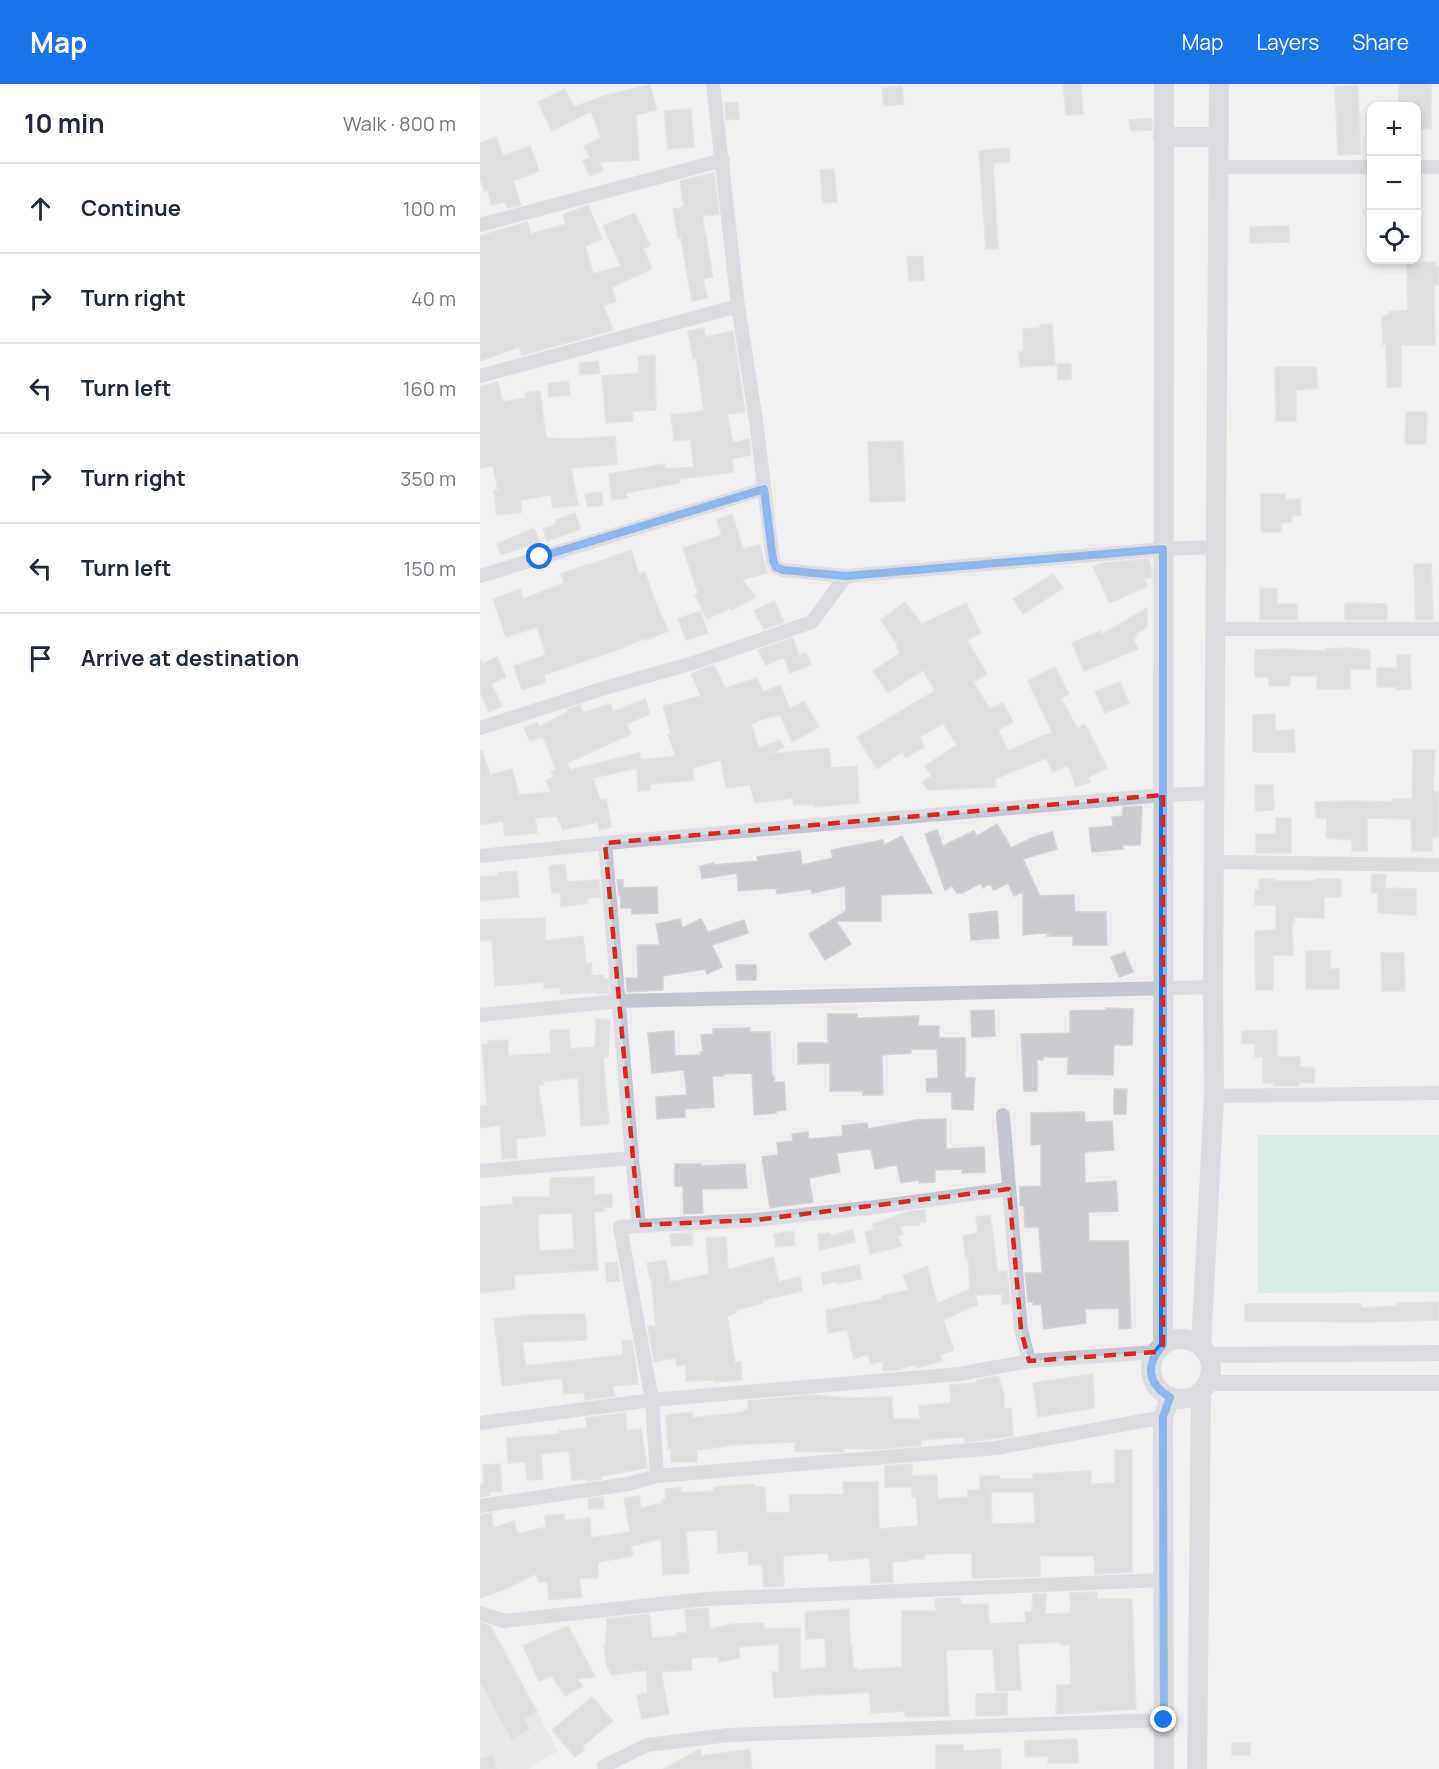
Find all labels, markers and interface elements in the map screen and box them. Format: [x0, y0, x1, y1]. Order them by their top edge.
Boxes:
text: Map [30, 23, 87, 61]
text: Map [1182, 28, 1223, 56]
text: Layers [1256, 28, 1319, 56]
text: Share [1352, 28, 1409, 56]
map controls [1367, 102, 1421, 264]
button: + [1367, 102, 1421, 156]
text: 10 min [24, 105, 105, 141]
text: Walk · 800 m [343, 110, 456, 137]
button: − [1367, 156, 1421, 210]
icon: ahead [24, 192, 57, 225]
text: Continue [81, 193, 181, 223]
text: 100 m [403, 195, 456, 222]
button: locate [1367, 210, 1421, 264]
icon: right [24, 282, 57, 315]
text: Turn right [81, 283, 186, 313]
text: 40 m [411, 285, 456, 312]
icon: left [24, 372, 57, 405]
text: Turn left [81, 373, 171, 403]
text: 160 m [403, 375, 456, 402]
icon: right [24, 462, 57, 495]
text: Turn right [81, 463, 186, 493]
text: 350 m [400, 465, 456, 492]
route start [526, 543, 552, 569]
icon: left [24, 552, 57, 585]
text: Turn left [81, 553, 171, 583]
text: 150 m [403, 555, 456, 582]
icon: arrive [24, 642, 57, 675]
text: Arrive at destination [81, 643, 299, 673]
route end [1150, 1706, 1176, 1732]

